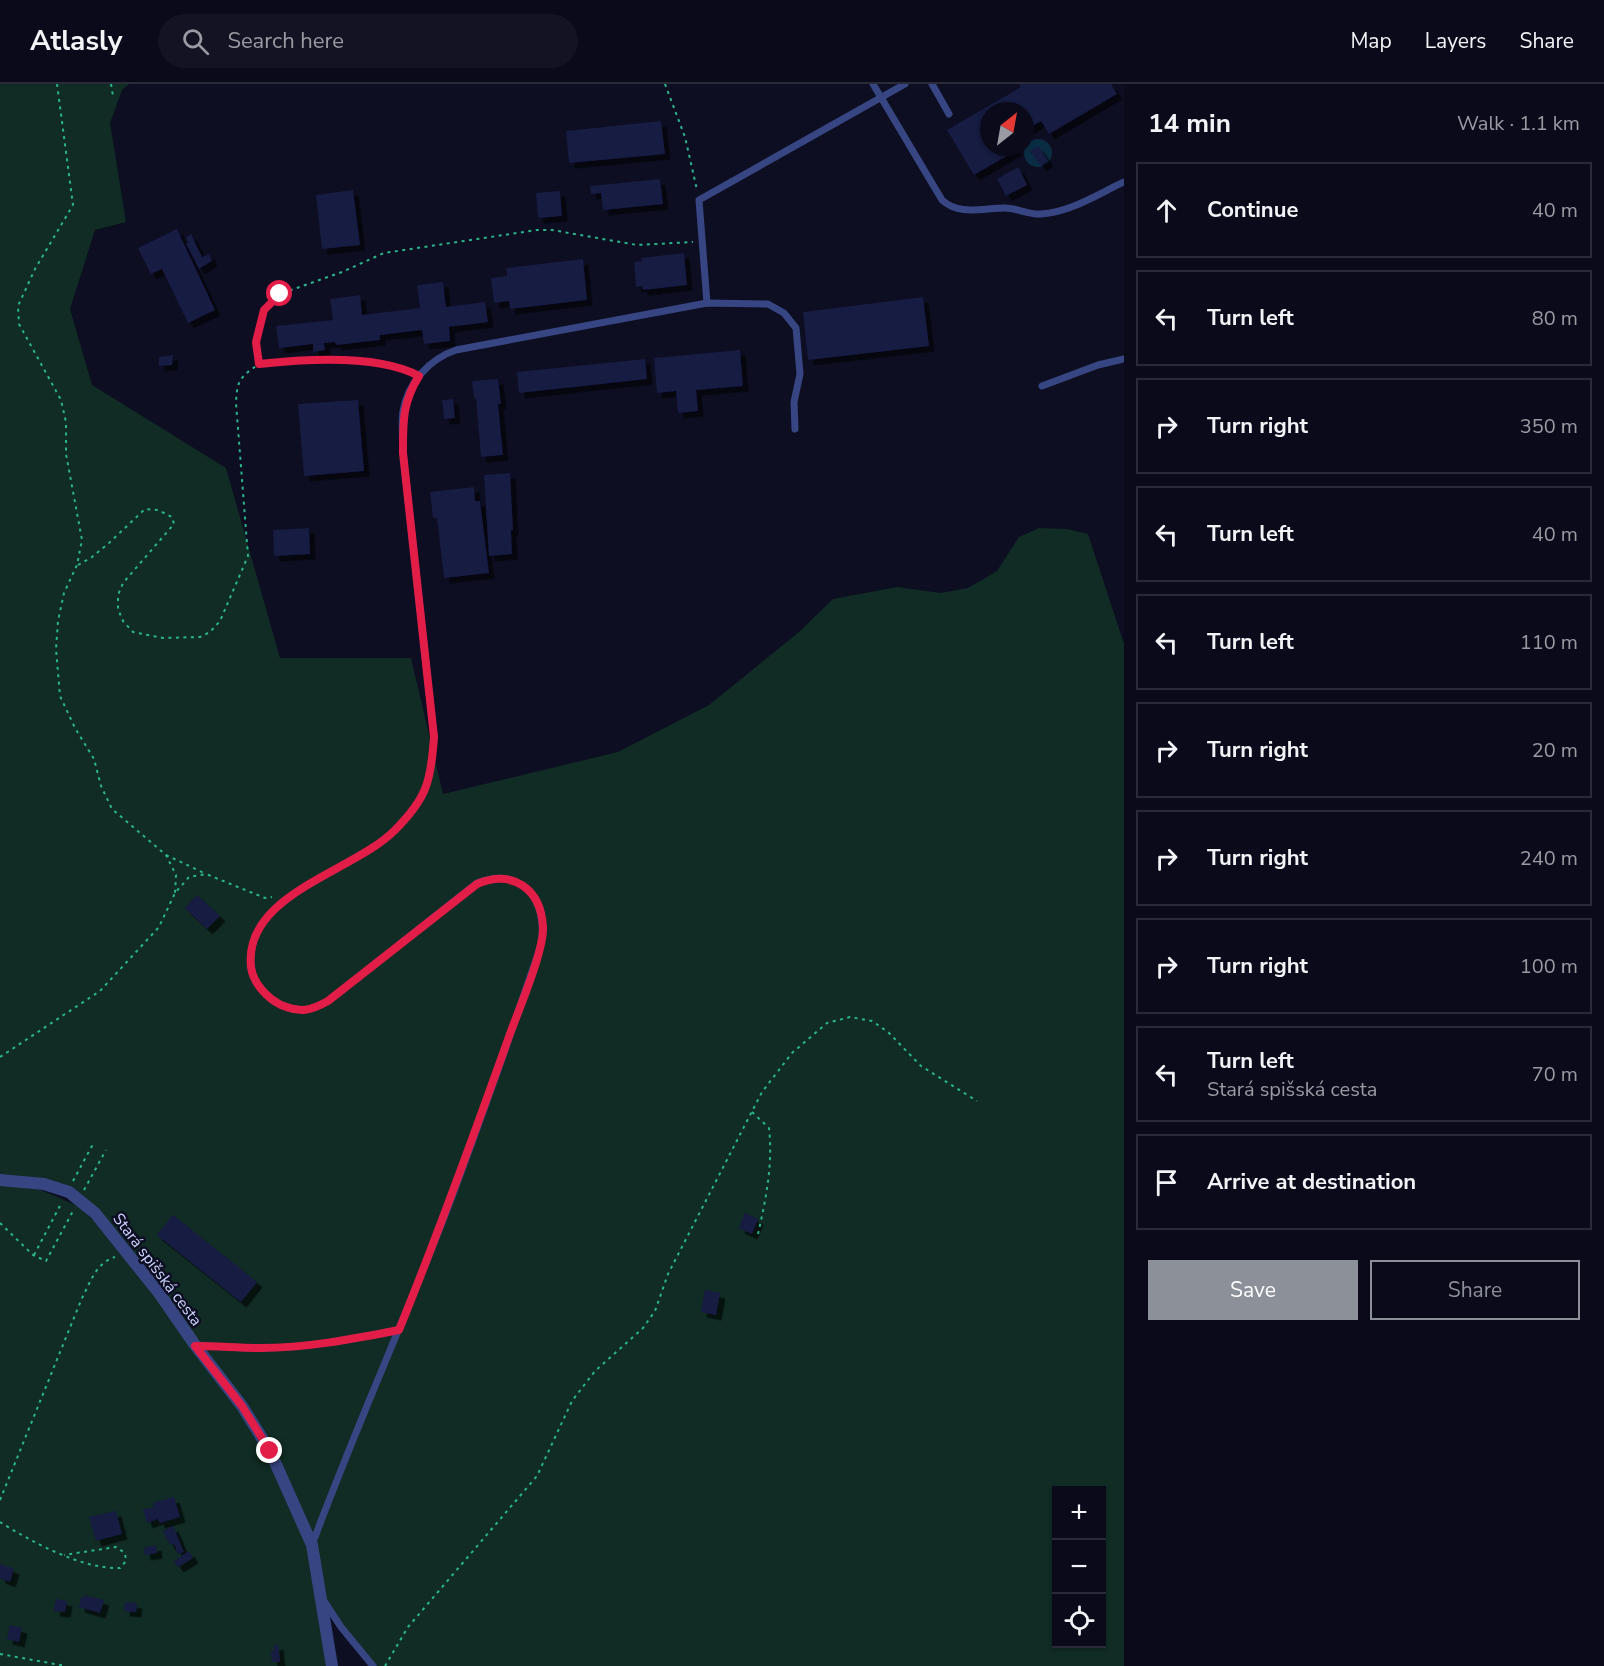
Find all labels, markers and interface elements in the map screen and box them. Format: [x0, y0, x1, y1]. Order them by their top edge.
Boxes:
search box [158, 14, 578, 68]
text: Atlasly [30, 22, 122, 60]
icon: search [179, 25, 212, 58]
text: Search here [227, 26, 344, 56]
text: Map [1350, 27, 1392, 55]
text: Layers [1425, 27, 1486, 55]
text: Share [1519, 27, 1574, 55]
north arrow [980, 102, 1034, 156]
text: 14 min [1148, 106, 1231, 141]
text: Walk · 1.1 km [1457, 110, 1580, 137]
icon: ahead [1150, 194, 1183, 227]
text: Continue [1207, 195, 1298, 225]
text: 40 m [1532, 197, 1578, 224]
route start [266, 280, 292, 306]
icon: left [1150, 302, 1183, 335]
text: Turn left [1207, 303, 1294, 333]
text: 80 m [1532, 305, 1578, 332]
icon: right [1150, 410, 1183, 443]
text: Turn right [1207, 411, 1308, 441]
text: 350 m [1520, 413, 1578, 440]
icon: left [1150, 518, 1183, 551]
text: Turn left [1207, 519, 1294, 549]
text: 40 m [1532, 521, 1578, 548]
icon: left [1150, 626, 1183, 659]
text: Turn left [1207, 627, 1294, 657]
text: 110 m [1520, 629, 1578, 656]
icon: right [1150, 734, 1183, 767]
text: Turn right [1207, 735, 1308, 765]
text: 20 m [1532, 737, 1578, 764]
icon: right [1150, 842, 1183, 875]
text: Turn right [1207, 843, 1308, 873]
text: 240 m [1520, 845, 1578, 872]
icon: right [1150, 950, 1183, 983]
text: Turn right [1207, 951, 1308, 981]
text: 100 m [1520, 953, 1578, 980]
text: Turn left [1207, 1046, 1294, 1076]
icon: left [1150, 1058, 1183, 1091]
text: 70 m [1532, 1061, 1578, 1088]
text: Stará spišská cesta [1207, 1076, 1377, 1103]
icon: arrive [1150, 1166, 1183, 1199]
text: Arrive at destination [1207, 1167, 1416, 1197]
street label: Stará spišská cesta [107, 1209, 207, 1331]
button: Save [1148, 1260, 1358, 1320]
button: Share [1370, 1260, 1580, 1320]
route end [256, 1437, 282, 1463]
map controls [1052, 1486, 1106, 1648]
button: + [1052, 1486, 1106, 1540]
button: − [1052, 1540, 1106, 1594]
button: locate [1052, 1594, 1106, 1648]

